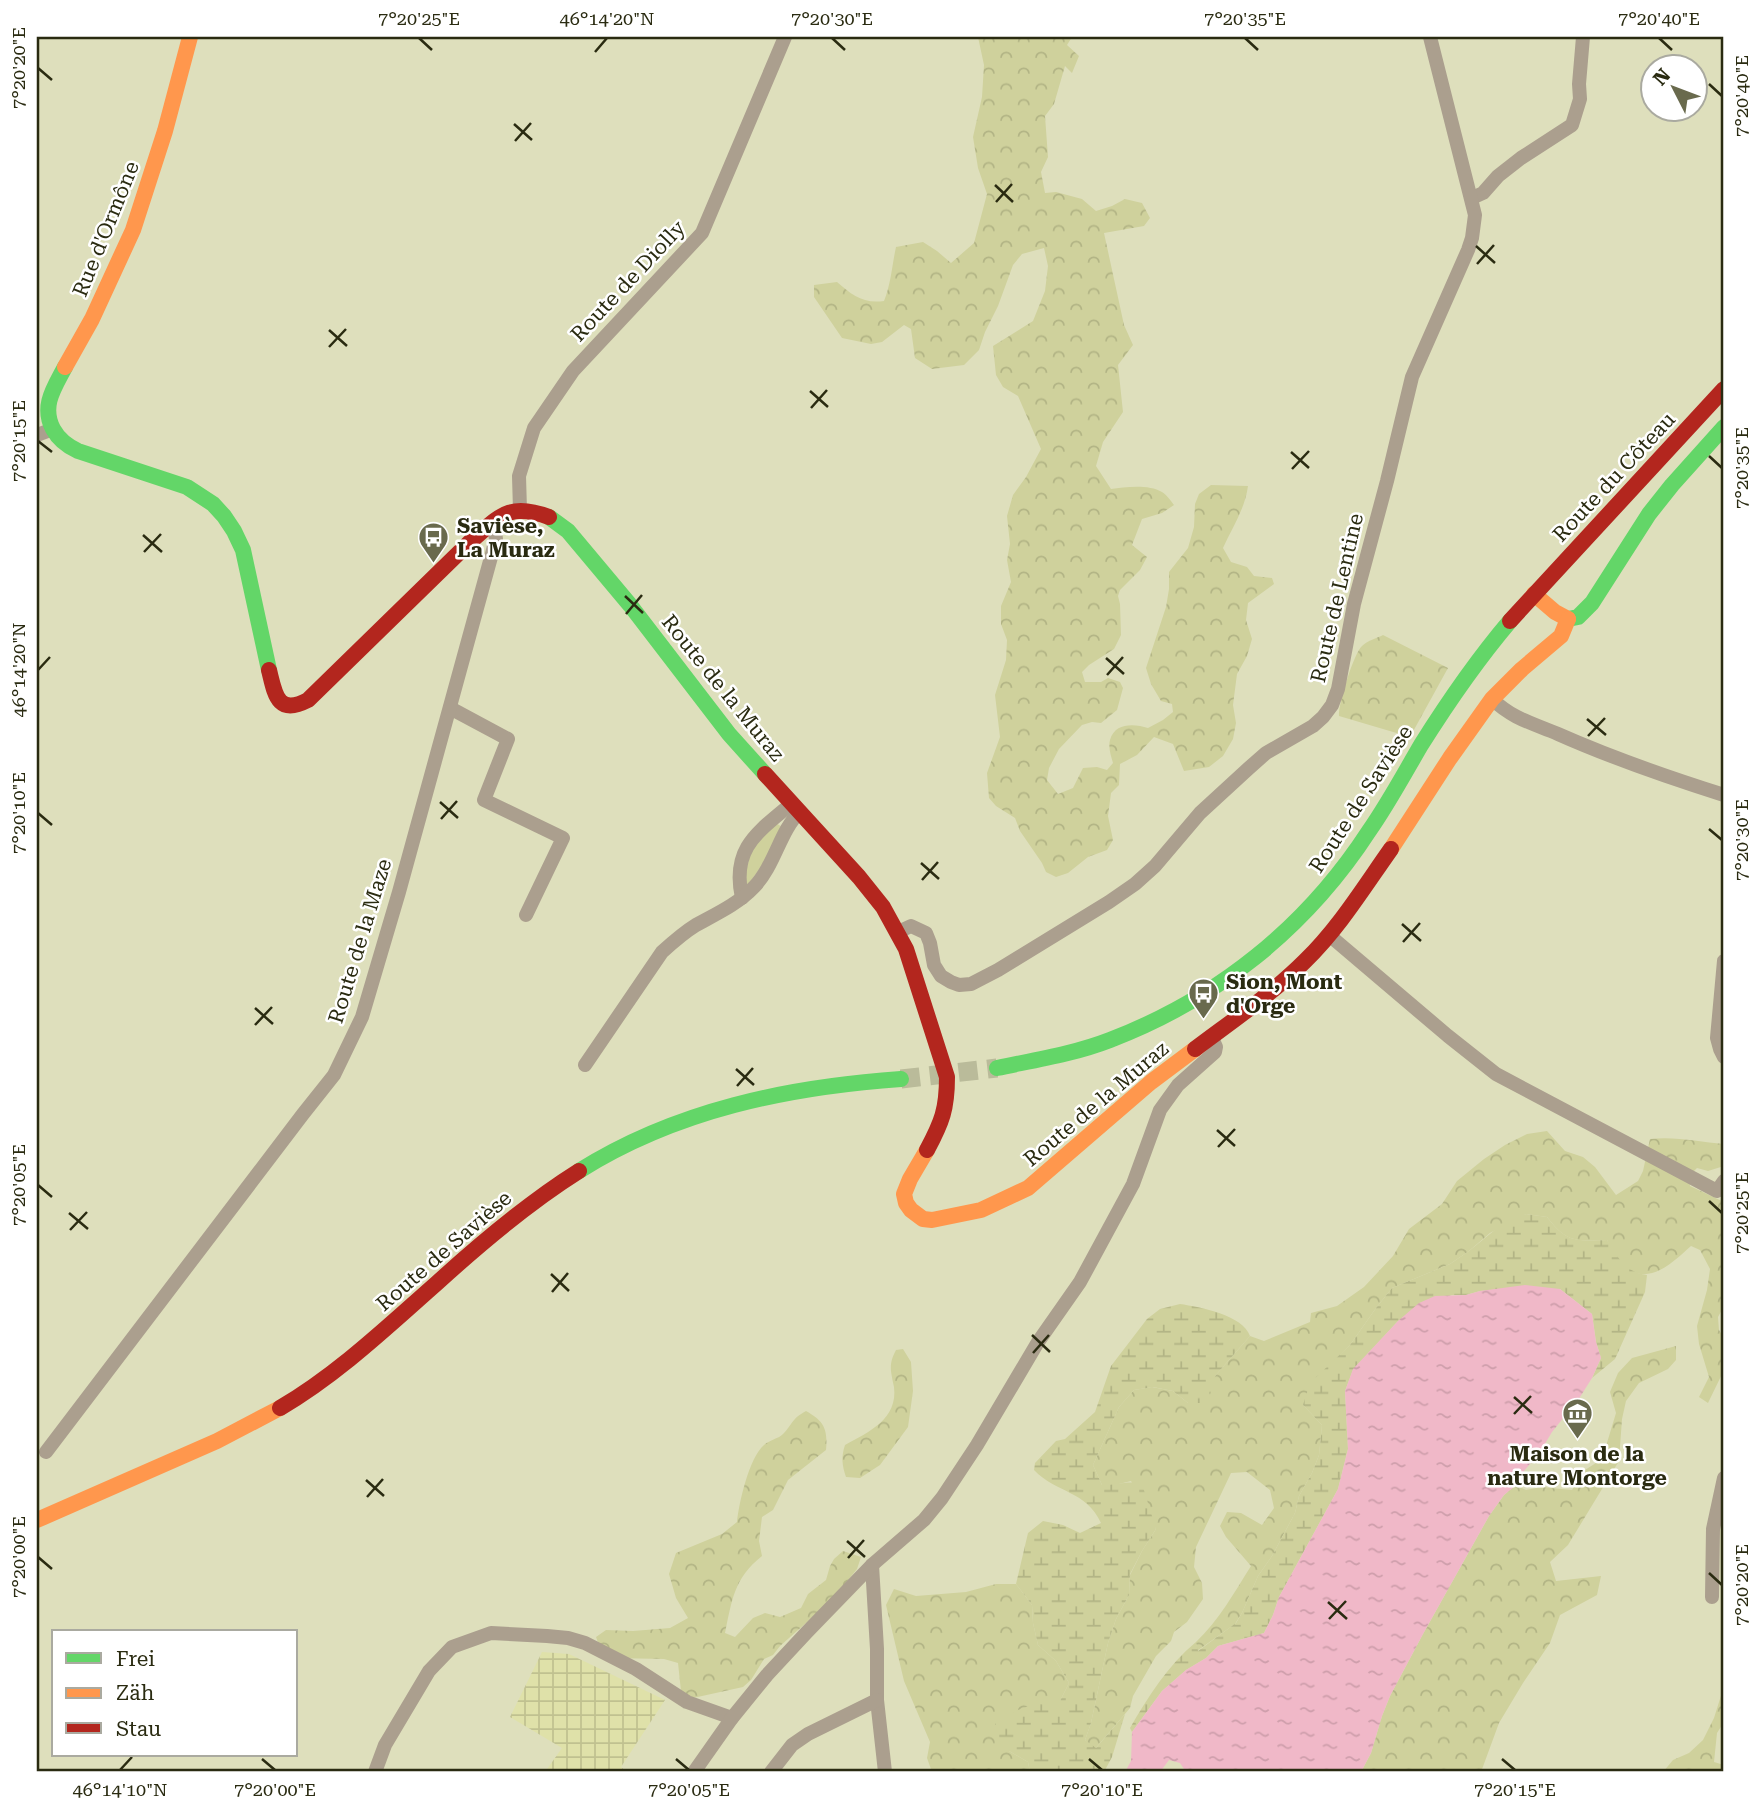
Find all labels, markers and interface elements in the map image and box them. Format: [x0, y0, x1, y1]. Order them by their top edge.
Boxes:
text: 7°20'25"E [378, 8, 460, 29]
text: 46°14'20"N [560, 8, 654, 29]
text: 7°20'30"E [791, 8, 873, 29]
text: 7°20'35"E [1204, 8, 1286, 29]
text: 7°20'40"E [1618, 8, 1700, 29]
text: 7°20'20"E [8, 27, 29, 109]
north arrow [1638, 52, 1708, 122]
text: 7°20'40"E [1731, 55, 1752, 137]
text: N [1648, 64, 1675, 90]
street label: Rue d'Ormône [68, 158, 144, 300]
street label: Route de Diolly [566, 215, 690, 346]
text: 7°20'15"E [8, 400, 29, 482]
street label: Route du Côteau [1548, 407, 1680, 547]
text: 7°20'35"E [1731, 427, 1752, 509]
street label: Route de Lentine [1306, 511, 1368, 685]
place label: Savièse, La Muraz [457, 514, 555, 562]
bus stop icon: Savièse, La Muraz [417, 521, 451, 565]
street label: Route de la Muraz [657, 610, 789, 766]
text: 46°14'20"N [8, 623, 29, 717]
street label: Route de Savièse [1304, 721, 1418, 877]
text: 7°20'10"E [8, 772, 29, 854]
text: 7°20'30"E [1731, 799, 1752, 881]
street label: Route de la Maze [324, 856, 396, 1026]
place label: Sion, Mont d'Orge [1226, 970, 1343, 1018]
bus stop icon: Sion, Mont d'Orge [1186, 977, 1220, 1021]
street label: Route de la Muraz [1019, 1037, 1173, 1171]
text: 7°20'05"E [8, 1144, 29, 1226]
text: 7°20'25"E [1731, 1172, 1752, 1254]
street label: Route de Savièse [372, 1186, 516, 1316]
museum icon: Maison de la nature Montorge [1560, 1397, 1594, 1441]
place label: Maison de la nature Montorge [1487, 1442, 1667, 1490]
text: 7°20'00"E [8, 1516, 29, 1598]
text: 7°20'20"E [1731, 1544, 1752, 1626]
legend [52, 1630, 298, 1756]
text: Frei [116, 1647, 155, 1671]
text: Zäh [116, 1681, 155, 1705]
text: Stau [116, 1717, 161, 1741]
text: 46°14'10"N [73, 1779, 167, 1800]
text: 7°20'00"E [234, 1779, 316, 1800]
text: 7°20'05"E [648, 1779, 730, 1800]
text: 7°20'10"E [1061, 1779, 1143, 1800]
text: 7°20'15"E [1474, 1779, 1556, 1800]

